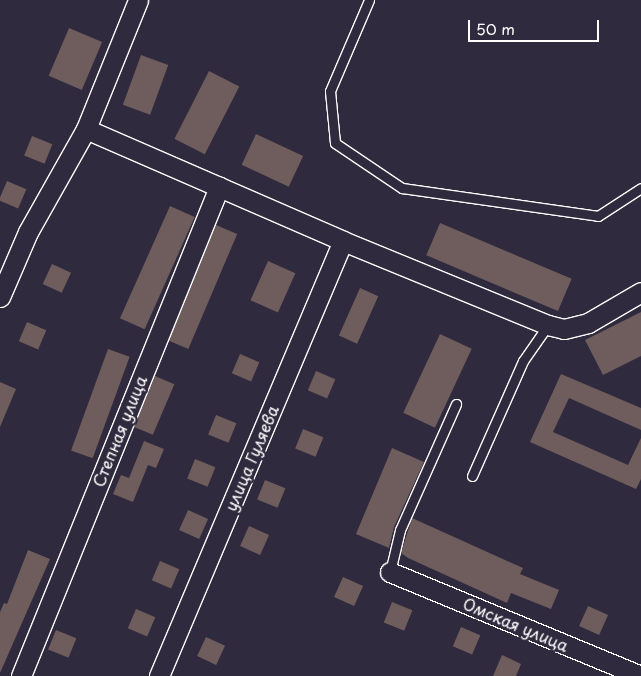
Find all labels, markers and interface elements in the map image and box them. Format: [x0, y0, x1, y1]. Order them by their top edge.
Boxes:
scale bar [471, 10, 602, 42]
text: 50 m [476, 17, 515, 40]
street label: Степная улица [88, 372, 150, 490]
street label: улица Гуляева [220, 402, 282, 514]
street label: Омская улица [460, 593, 572, 655]

